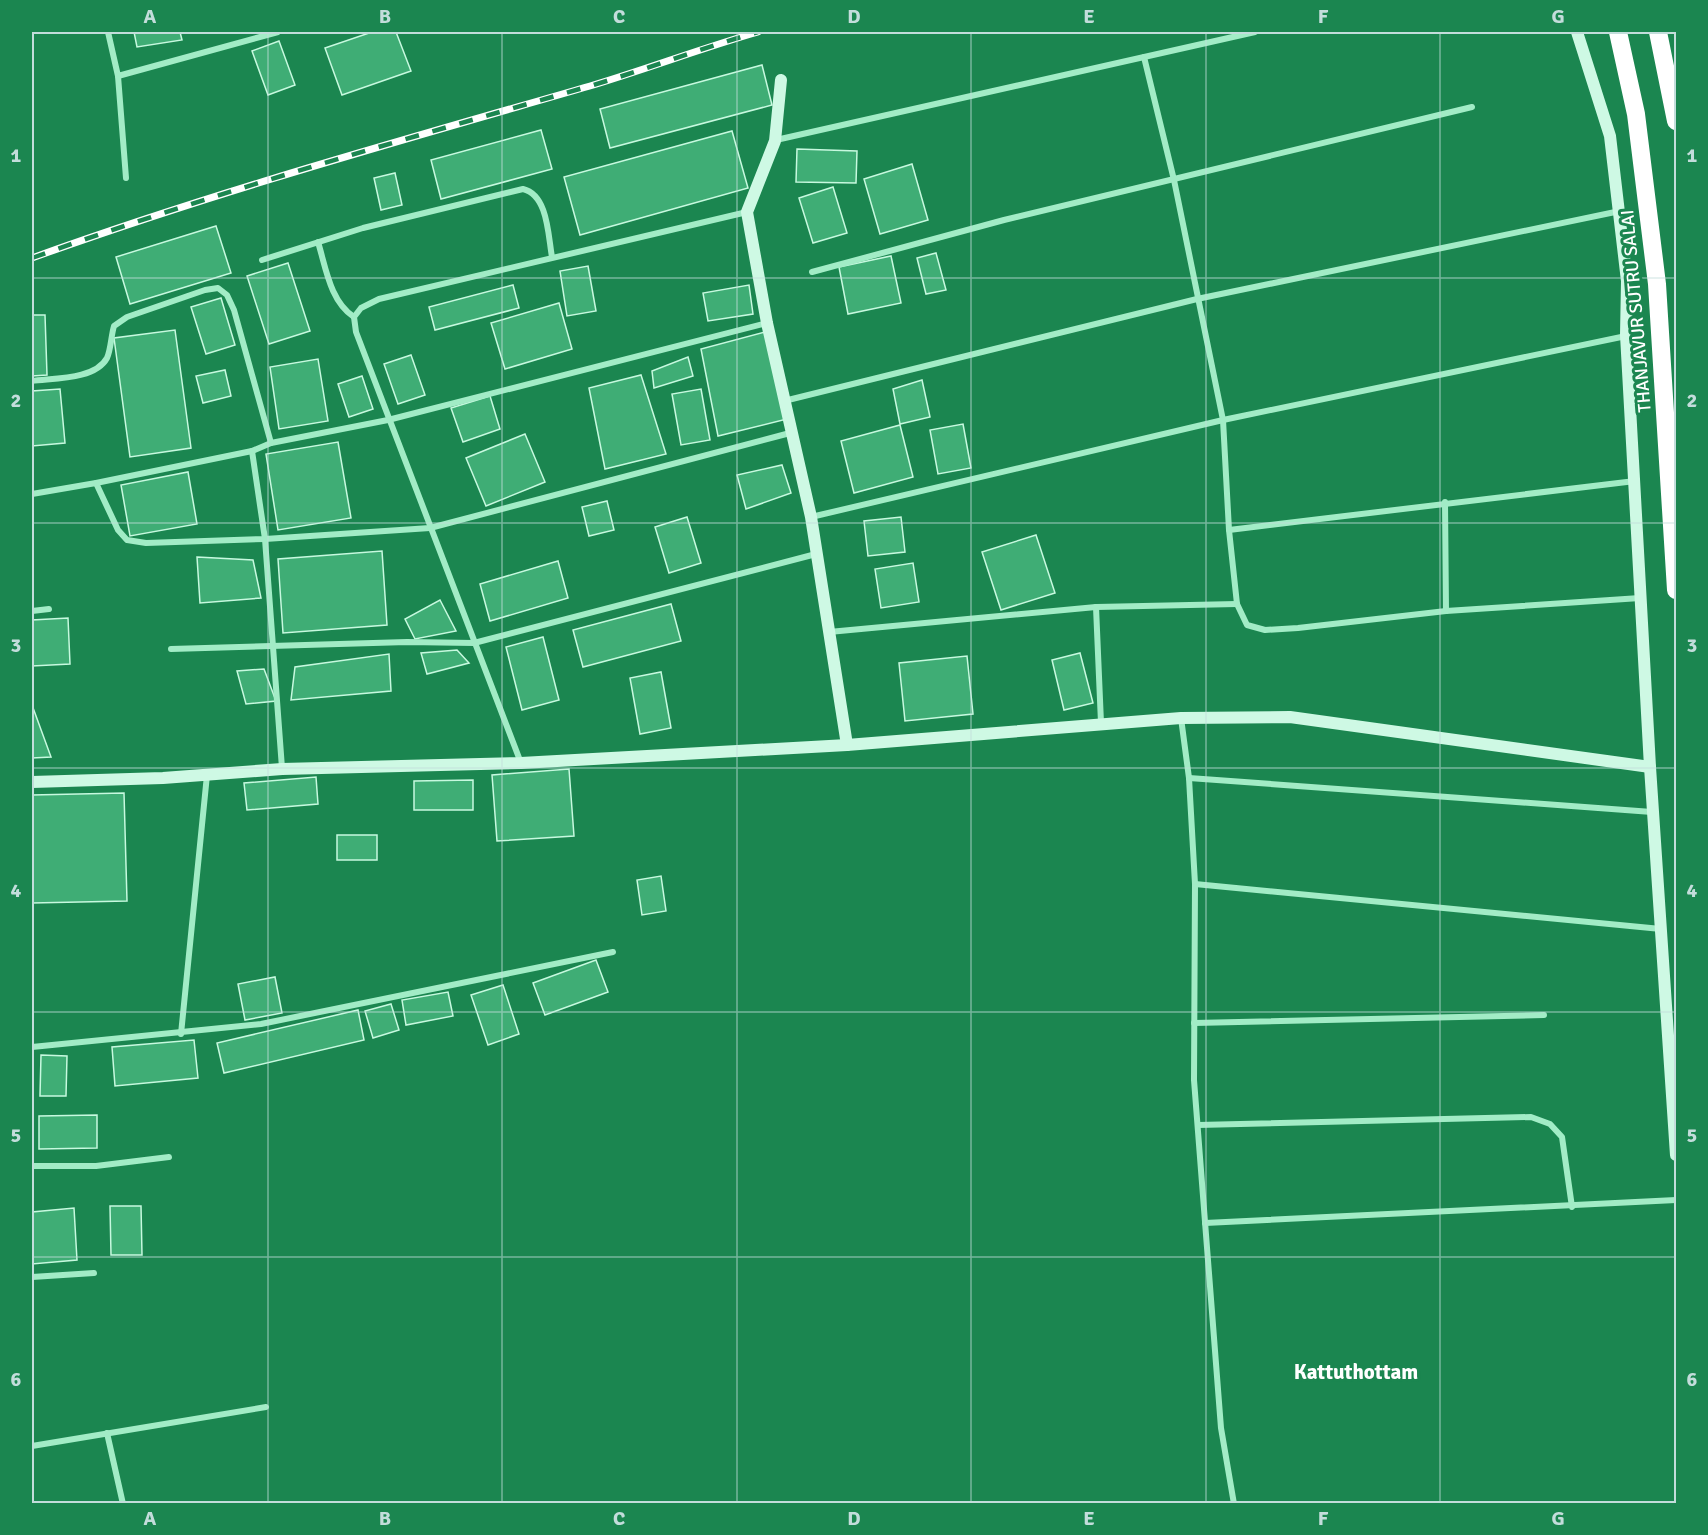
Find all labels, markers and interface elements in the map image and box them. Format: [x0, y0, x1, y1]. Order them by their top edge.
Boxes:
text: A [144, 4, 157, 29]
text: B [379, 4, 391, 29]
text: C [613, 4, 625, 29]
text: D [847, 4, 861, 29]
text: E [1083, 4, 1095, 29]
text: F [1318, 4, 1329, 29]
text: G [1551, 4, 1565, 29]
text: 1 [11, 143, 22, 168]
text: 1 [1687, 143, 1698, 168]
street label: THANJAVUR SUTRU SALAI [1616, 209, 1656, 413]
text: 2 [11, 388, 21, 413]
text: 2 [1687, 388, 1697, 413]
text: 3 [11, 633, 21, 658]
text: 3 [1687, 633, 1697, 658]
text: 4 [11, 878, 22, 903]
text: 4 [1687, 878, 1698, 903]
text: 5 [11, 1123, 21, 1148]
text: 5 [1687, 1123, 1697, 1148]
district label: Kattuthottam [1294, 1359, 1418, 1385]
text: 6 [11, 1367, 22, 1392]
text: 6 [1687, 1367, 1698, 1392]
text: A [144, 1506, 157, 1531]
text: B [379, 1506, 391, 1531]
text: C [613, 1506, 625, 1531]
text: D [847, 1506, 861, 1531]
text: E [1083, 1506, 1095, 1531]
text: F [1318, 1506, 1329, 1531]
text: G [1551, 1506, 1565, 1531]

